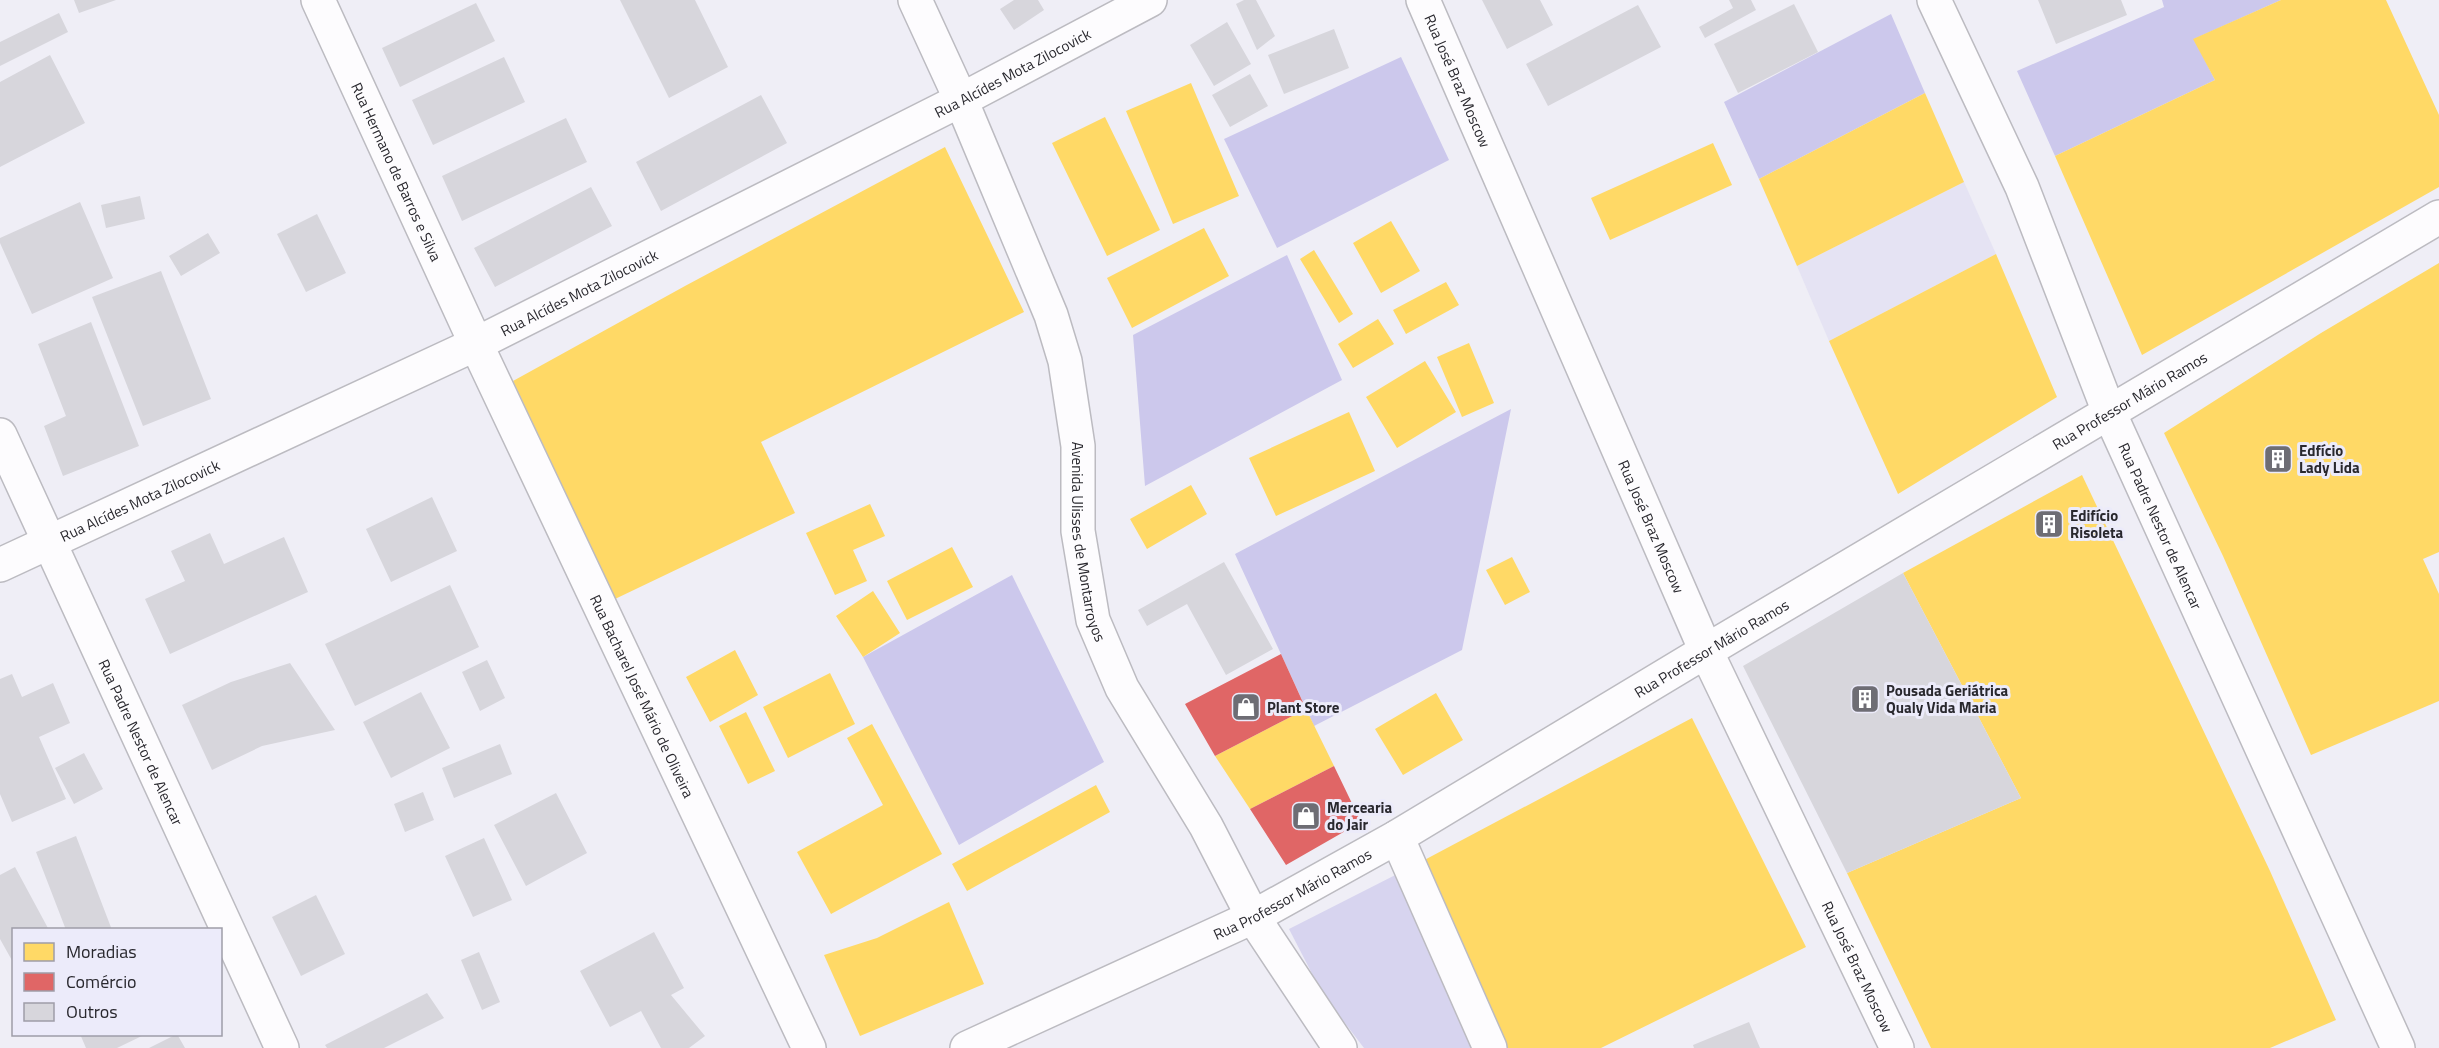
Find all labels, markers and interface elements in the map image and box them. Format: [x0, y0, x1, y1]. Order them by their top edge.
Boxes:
street label: Rua José Braz Moscow [1419, 10, 1497, 151]
street label: Rua Alcídes Mota Zilocovick [930, 22, 1095, 123]
street label: Rua Hermano de Barros e Silva [346, 78, 448, 265]
street label: Rua Alcídes Mota Zilocovick [496, 243, 662, 342]
street label: Rua Professor Mário Ramos [2047, 345, 2211, 455]
street label: Rua Padre Nestor de Alencar [2113, 439, 2209, 613]
place label: Edfício Lady Lida [2299, 439, 2360, 479]
street label: Avenida Ulisses de Montarroyos [1067, 442, 1112, 645]
building icon: Edfício Lady Lida [2262, 443, 2294, 475]
street label: Rua Alcídes Mota Zilocovick [56, 453, 223, 547]
street label: Rua José Braz Moscow [1613, 456, 1691, 597]
place label: Edifício Risoleta [2070, 504, 2123, 544]
building icon: Edifício Risoleta [2033, 508, 2065, 540]
street label: Rua Bacharel José Mário de Oliveira [585, 591, 701, 802]
street label: Rua Professor Mário Ramos [1630, 593, 1793, 703]
street label: Rua Padre Nestor de Alencar [93, 655, 189, 829]
place label: Pousada Geriátrica Qualy Vida Maria [1886, 679, 2009, 719]
building icon: Pousada Geriátrica Qualy Vida Maria [1849, 683, 1881, 715]
shop icon: Plant Store [1230, 691, 1262, 723]
place label: Plant Store [1267, 696, 1340, 719]
place label: Mercearia do Jair [1327, 796, 1392, 836]
shop icon: Mercearia do Jair [1290, 800, 1322, 832]
street label: Rua Professor Mário Ramos [1209, 842, 1376, 945]
street label: Rua José Braz Moscow [1816, 897, 1899, 1036]
legend [12, 928, 222, 1036]
text: Moradias [66, 938, 137, 965]
text: Comércio [66, 968, 137, 995]
text: Outros [66, 998, 118, 1025]

